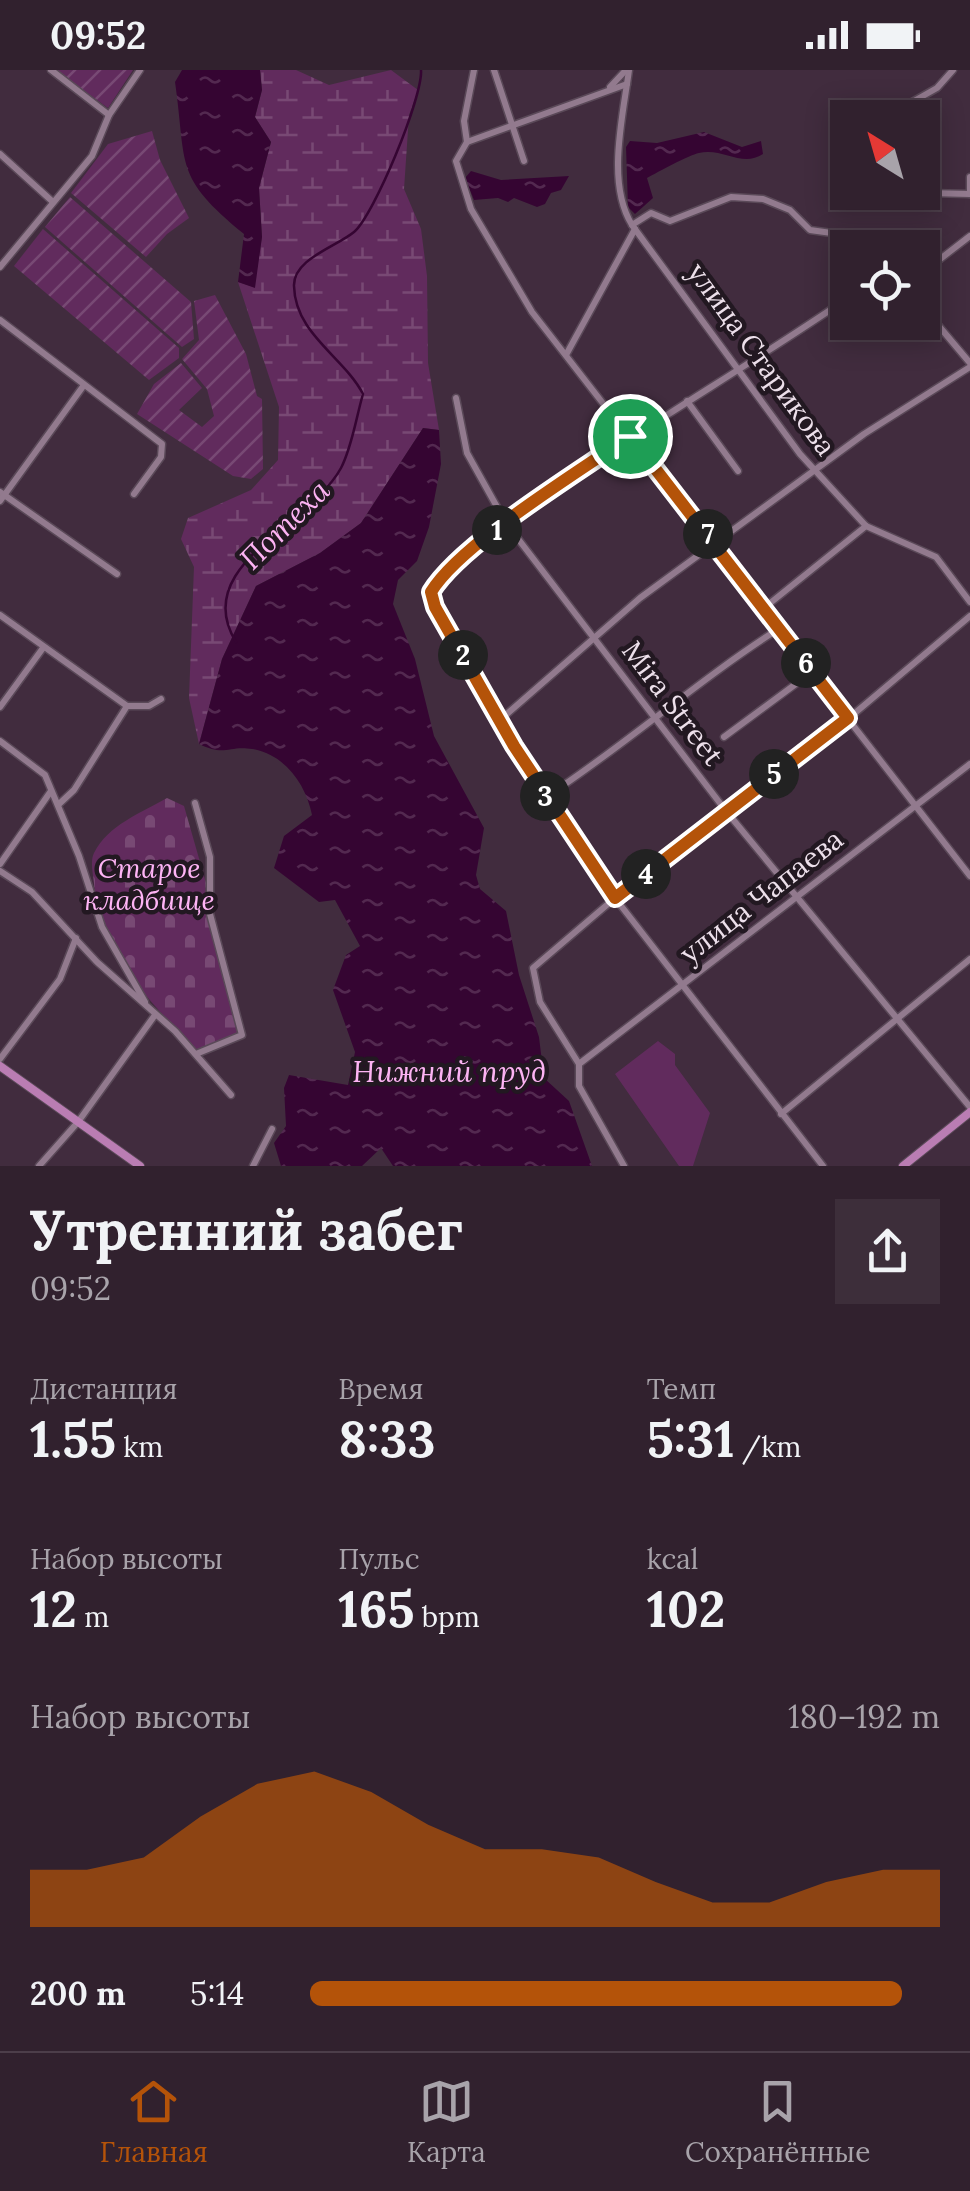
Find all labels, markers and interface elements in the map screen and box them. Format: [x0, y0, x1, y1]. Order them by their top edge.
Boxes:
text: 09:52 [50, 11, 146, 59]
north arrow [830, 100, 940, 210]
map controls [830, 100, 940, 340]
button: locate [830, 230, 940, 340]
street label: улица Старикова [680, 255, 844, 463]
pin [588, 394, 673, 479]
icon: arrive [603, 409, 658, 464]
water label: Потеха [231, 471, 338, 577]
pin: 1 [472, 505, 522, 555]
pin: 7 [683, 509, 733, 559]
text: 1 [491, 512, 503, 548]
text: 7 [701, 516, 715, 552]
pin: 2 [438, 630, 488, 680]
street label: Mira Street [614, 634, 732, 773]
text: 2 [456, 637, 470, 673]
pin: 6 [781, 638, 831, 688]
text: 6 [798, 645, 814, 681]
pin: 5 [749, 749, 799, 799]
text: 5 [766, 756, 782, 792]
pin: 3 [520, 771, 570, 821]
text: 3 [537, 778, 553, 814]
street label: улица Чапаева [672, 821, 850, 971]
pin: 4 [621, 849, 671, 899]
park label: Старое кладбище [83, 850, 215, 918]
text: 4 [638, 856, 654, 892]
water label: Нижний пруд [352, 1052, 546, 1090]
text: Утренний забег [30, 1195, 463, 1265]
button: share [835, 1199, 940, 1304]
text: 09:52 [30, 1268, 111, 1309]
text: Дистанция [30, 1371, 177, 1407]
text: Время [338, 1371, 424, 1407]
text: Темп [647, 1371, 716, 1407]
text: 1.55 [30, 1407, 116, 1471]
text: 8:33 [338, 1407, 435, 1471]
text: 5:31 [647, 1407, 734, 1471]
text: km [116, 1429, 163, 1465]
text: /km [734, 1429, 801, 1465]
text: Набор высоты [30, 1541, 223, 1577]
text: Пульс [338, 1541, 420, 1577]
text: kcal [647, 1541, 698, 1577]
text: 12 [30, 1577, 77, 1641]
text: 165 [338, 1577, 414, 1641]
text: 102 [647, 1577, 725, 1641]
text: m [77, 1599, 109, 1635]
text: bpm [414, 1599, 480, 1635]
text: Набор высоты [30, 1696, 250, 1737]
text: 180–192 m [788, 1696, 940, 1737]
text: 200 m [30, 1973, 126, 2014]
text: 5:14 [190, 1973, 244, 2014]
tab: Главная [100, 2074, 208, 2170]
tab: Карта [407, 2074, 486, 2170]
tab: Сохранённые [685, 2074, 870, 2170]

